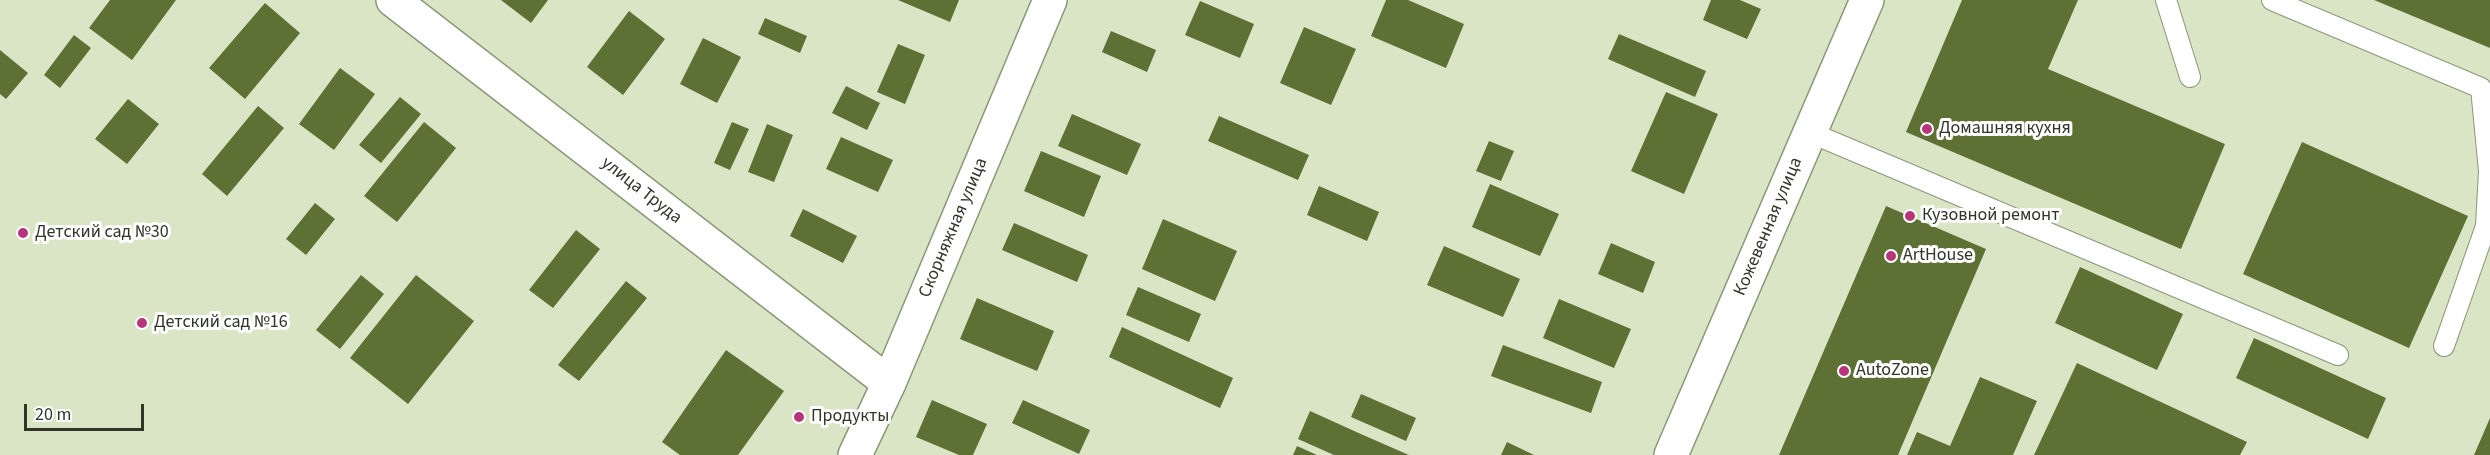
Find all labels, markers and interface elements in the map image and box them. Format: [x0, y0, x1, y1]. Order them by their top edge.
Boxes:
place label: Домашняя кухня [1939, 118, 2071, 140]
marker: Домашняя кухня [1920, 122, 1934, 136]
street label: улица Труда [596, 153, 686, 229]
street label: Кожевенная улица [1730, 154, 1808, 300]
street label: Скорняжная улица [915, 155, 993, 301]
place label: Кузовной ремонт [1922, 205, 2059, 227]
marker: Кузовной ремонт [1903, 209, 1917, 223]
place label: Детский сад №30 [35, 222, 169, 244]
marker: Детский сад №30 [16, 226, 30, 240]
place label: ArtHouse [1903, 245, 1973, 267]
marker: ArtHouse [1884, 249, 1898, 263]
place label: Детский сад №16 [154, 312, 288, 334]
marker: Детский сад №16 [135, 316, 149, 330]
place label: AutoZone [1856, 360, 1929, 382]
marker: AutoZone [1837, 364, 1851, 378]
scale bar [27, 392, 147, 430]
text: 20 m [35, 402, 71, 427]
place label: Продукты [811, 406, 889, 428]
marker: Продукты [792, 410, 806, 424]

